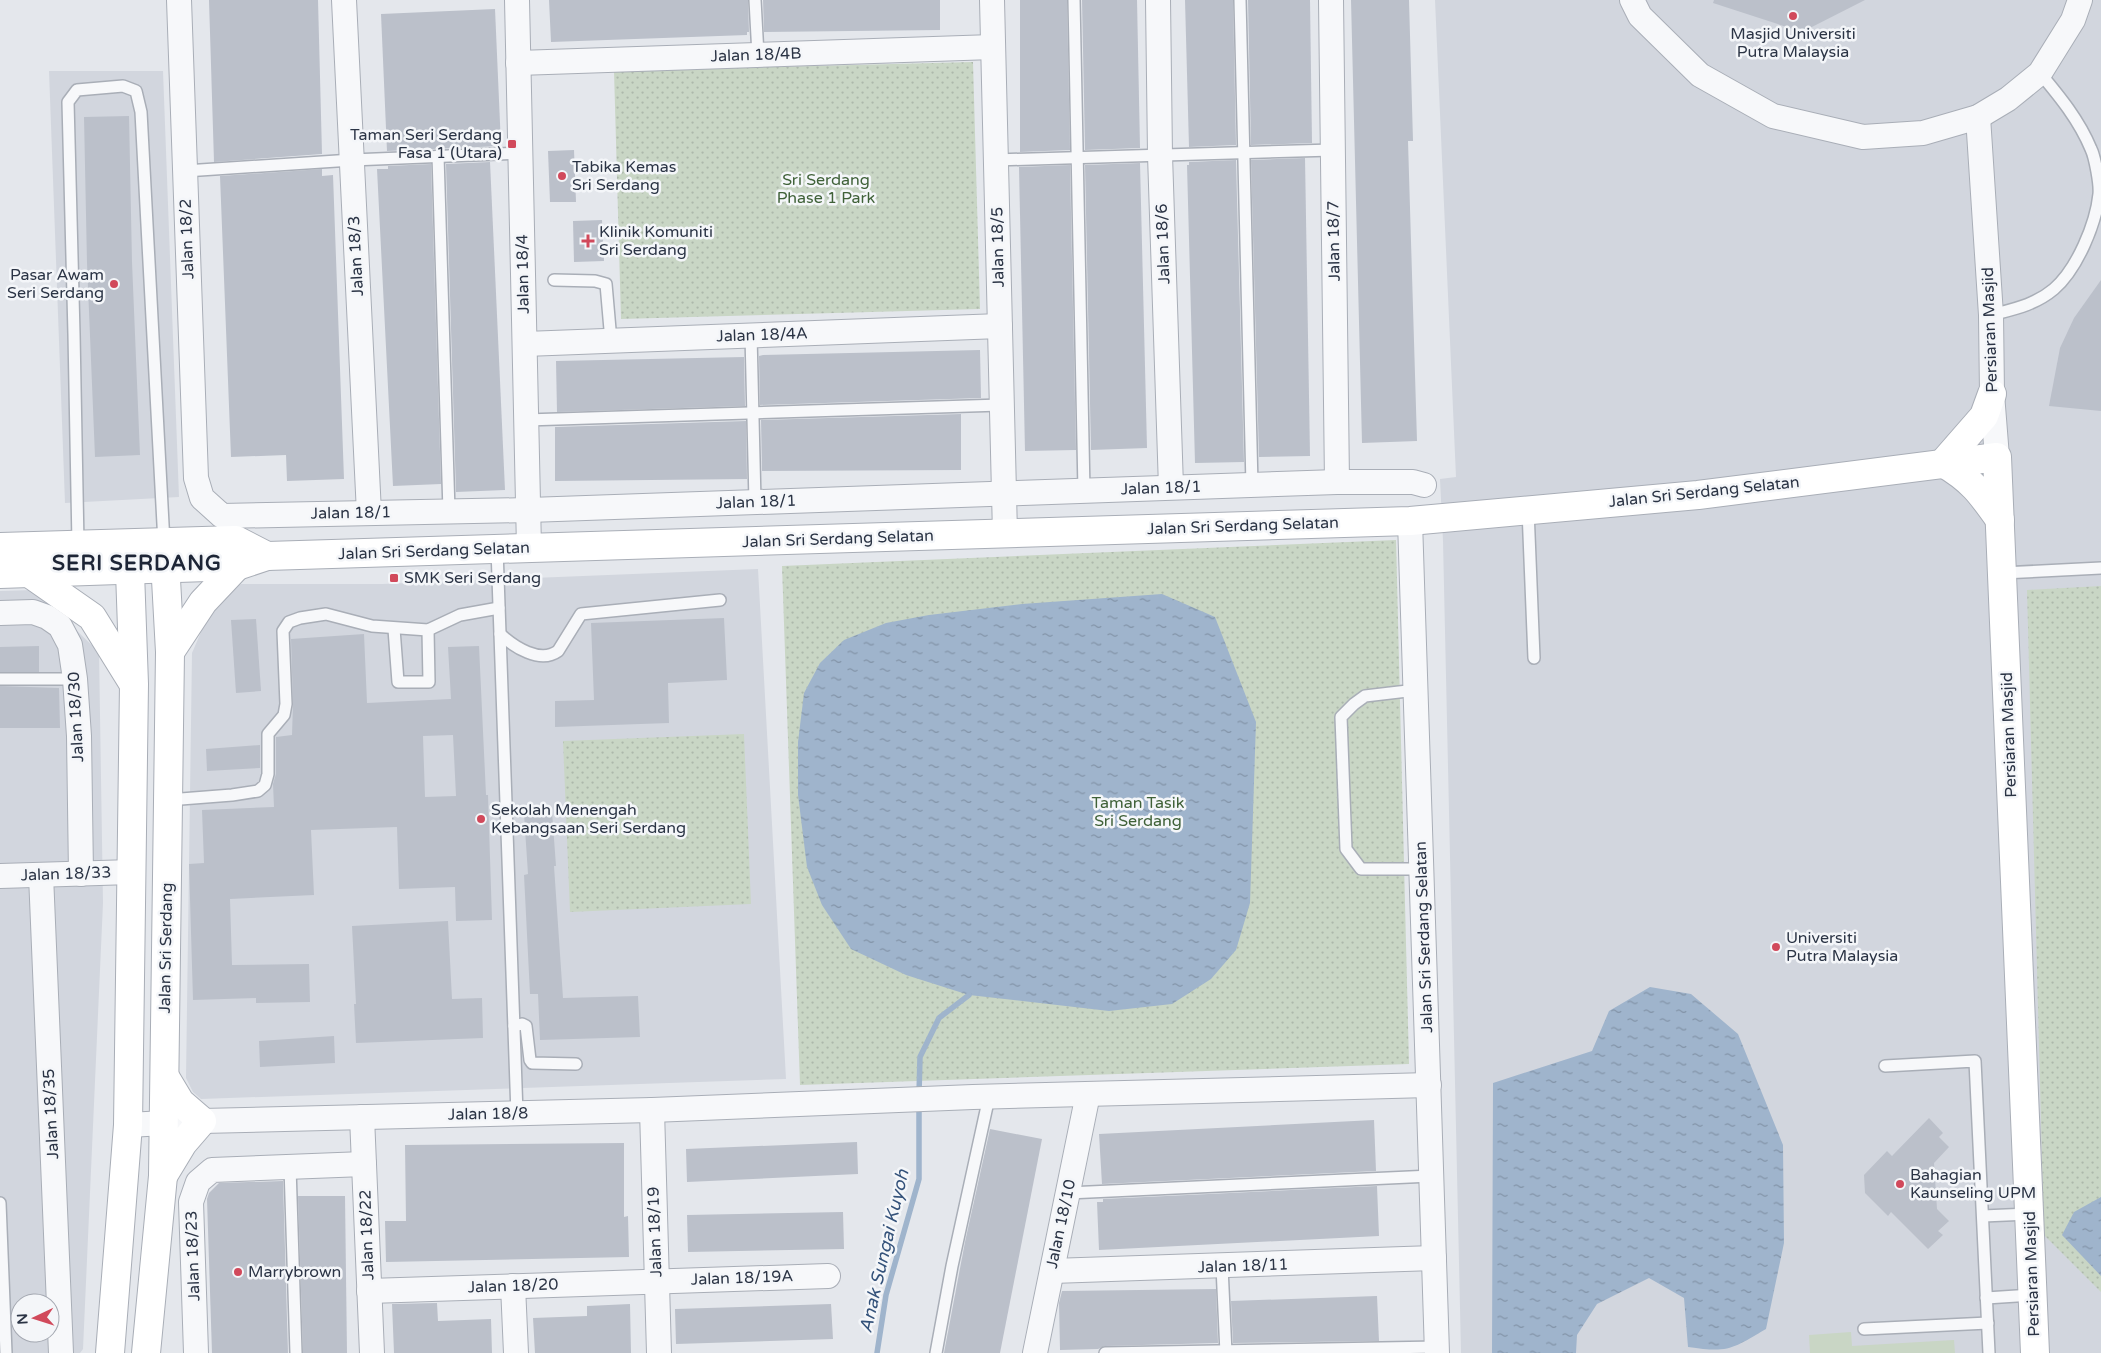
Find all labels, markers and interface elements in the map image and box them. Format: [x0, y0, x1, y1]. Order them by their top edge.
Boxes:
marker: Masjid Universiti Putra Malaysia [1787, 10, 1799, 22]
place label: Masjid Universiti Putra Malaysia [1730, 24, 1856, 62]
street label: Jalan 18/4B [710, 43, 802, 67]
place label: Taman Seri Serdang Fasa 1 (Utara) [350, 125, 502, 163]
marker: Taman Seri Serdang Fasa 1 (Utara) [506, 138, 518, 150]
place label: Tabika Kemas Sri Serdang [572, 157, 676, 195]
marker: Tabika Kemas Sri Serdang [556, 170, 568, 182]
park label: Sri Serdang Phase 1 Park [777, 170, 876, 208]
street label: Jalan 18/2 [176, 198, 198, 280]
street label: Jalan 18/7 [1323, 200, 1345, 282]
street label: Jalan 18/6 [1152, 203, 1174, 285]
street label: Jalan 18/5 [987, 207, 1009, 287]
street label: Jalan 18/3 [344, 215, 368, 297]
place label: Klinik Komuniti Sri Serdang [599, 222, 713, 260]
street label: Jalan 18/4 [512, 234, 534, 314]
marker: Klinik Komuniti Sri Serdang [581, 234, 595, 248]
place label: Pasar Awam Seri Serdang [7, 265, 104, 303]
street label: Persiaran Masjid [1978, 267, 2002, 393]
marker: Pasar Awam Seri Serdang [108, 278, 120, 290]
street label: Jalan 18/4A [716, 323, 808, 347]
street label: Jalan Sri Serdang Selatan [1608, 472, 1800, 512]
street label: Jalan 18/1 [1120, 477, 1202, 499]
street label: Jalan 18/1 [715, 491, 797, 513]
street label: Jalan 18/1 [311, 502, 391, 524]
street label: Jalan Sri Serdang Selatan [1147, 513, 1339, 539]
street label: Jalan Sri Serdang Selatan [742, 526, 934, 552]
street label: Jalan Sri Serdang Selatan [338, 538, 530, 564]
district label: SERI SERDANG [52, 551, 222, 576]
place label: SMK Seri Serdang [404, 568, 541, 588]
marker: SMK Seri Serdang [388, 572, 400, 584]
street label: Jalan 18/30 [64, 671, 88, 763]
street label: Persiaran Masjid [1997, 672, 2021, 798]
park label: Taman Tasik Sri Serdang [1092, 793, 1185, 831]
place label: Sekolah Menengah Kebangsaan Seri Serdang [491, 800, 686, 838]
marker: Sekolah Menengah Kebangsaan Seri Serdang [475, 813, 487, 825]
street label: Jalan Sri Serdang Selatan [1411, 841, 1437, 1033]
street label: Jalan 18/33 [20, 862, 112, 886]
street label: Jalan Sri Serdang [155, 882, 177, 1014]
place label: Universiti Putra Malaysia [1786, 928, 1898, 966]
marker: Universiti Putra Malaysia [1770, 941, 1782, 953]
street label: Jalan 18/35 [39, 1068, 63, 1160]
street label: Jalan 18/8 [448, 1103, 528, 1125]
place label: Bahagian Kaunseling UPM [1910, 1165, 2036, 1203]
water label: Anak Sungai Kuyoh [855, 1166, 914, 1335]
street label: Jalan 18/10 [1042, 1178, 1080, 1270]
marker: Bahagian Kaunseling UPM [1894, 1178, 1906, 1190]
street label: Jalan 18/19 [643, 1186, 667, 1278]
street label: Jalan 18/22 [355, 1189, 379, 1281]
street label: Jalan 18/23 [181, 1210, 205, 1302]
street label: Persiaran Masjid [2020, 1211, 2044, 1337]
street label: Jalan 18/11 [1197, 1254, 1289, 1278]
place label: Marrybrown [248, 1262, 341, 1282]
marker: Marrybrown [232, 1266, 244, 1278]
street label: Jalan 18/19A [690, 1266, 794, 1290]
street label: Jalan 18/20 [467, 1274, 559, 1298]
north arrow [10, 1293, 60, 1343]
text: N [14, 1313, 31, 1325]

